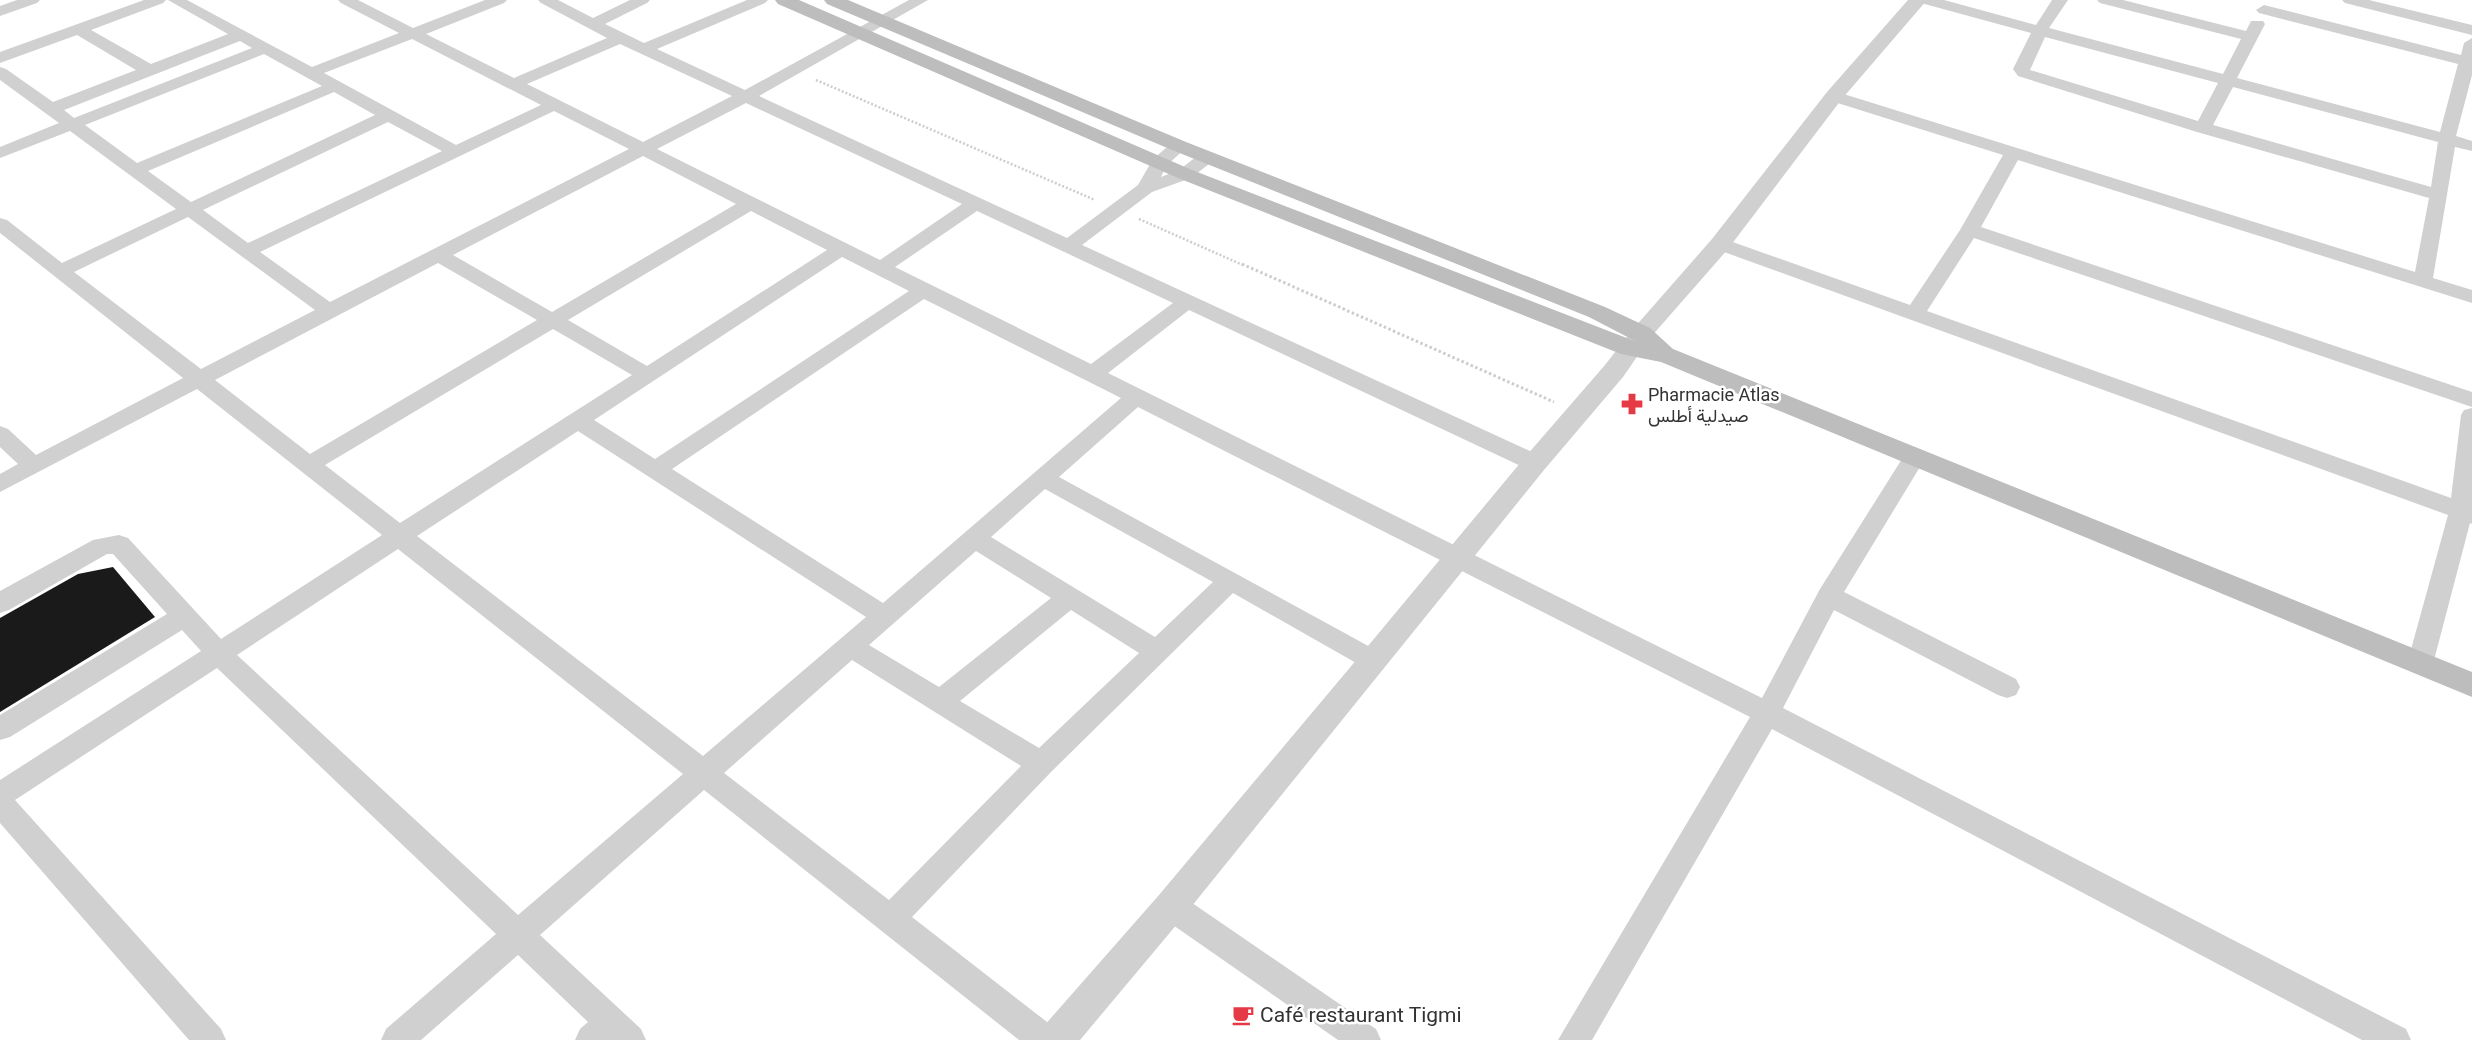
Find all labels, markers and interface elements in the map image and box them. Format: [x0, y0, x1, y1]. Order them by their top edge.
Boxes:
place label: Pharmacie Atlas صيدلية أطلس [1648, 384, 1779, 427]
pharmacy icon: Pharmacie Atlas صيدلية أطلس [1619, 391, 1645, 417]
cafe icon: Café restaurant Tigmi [1230, 1002, 1256, 1028]
place label: Café restaurant Tigmi [1260, 1003, 1462, 1027]

